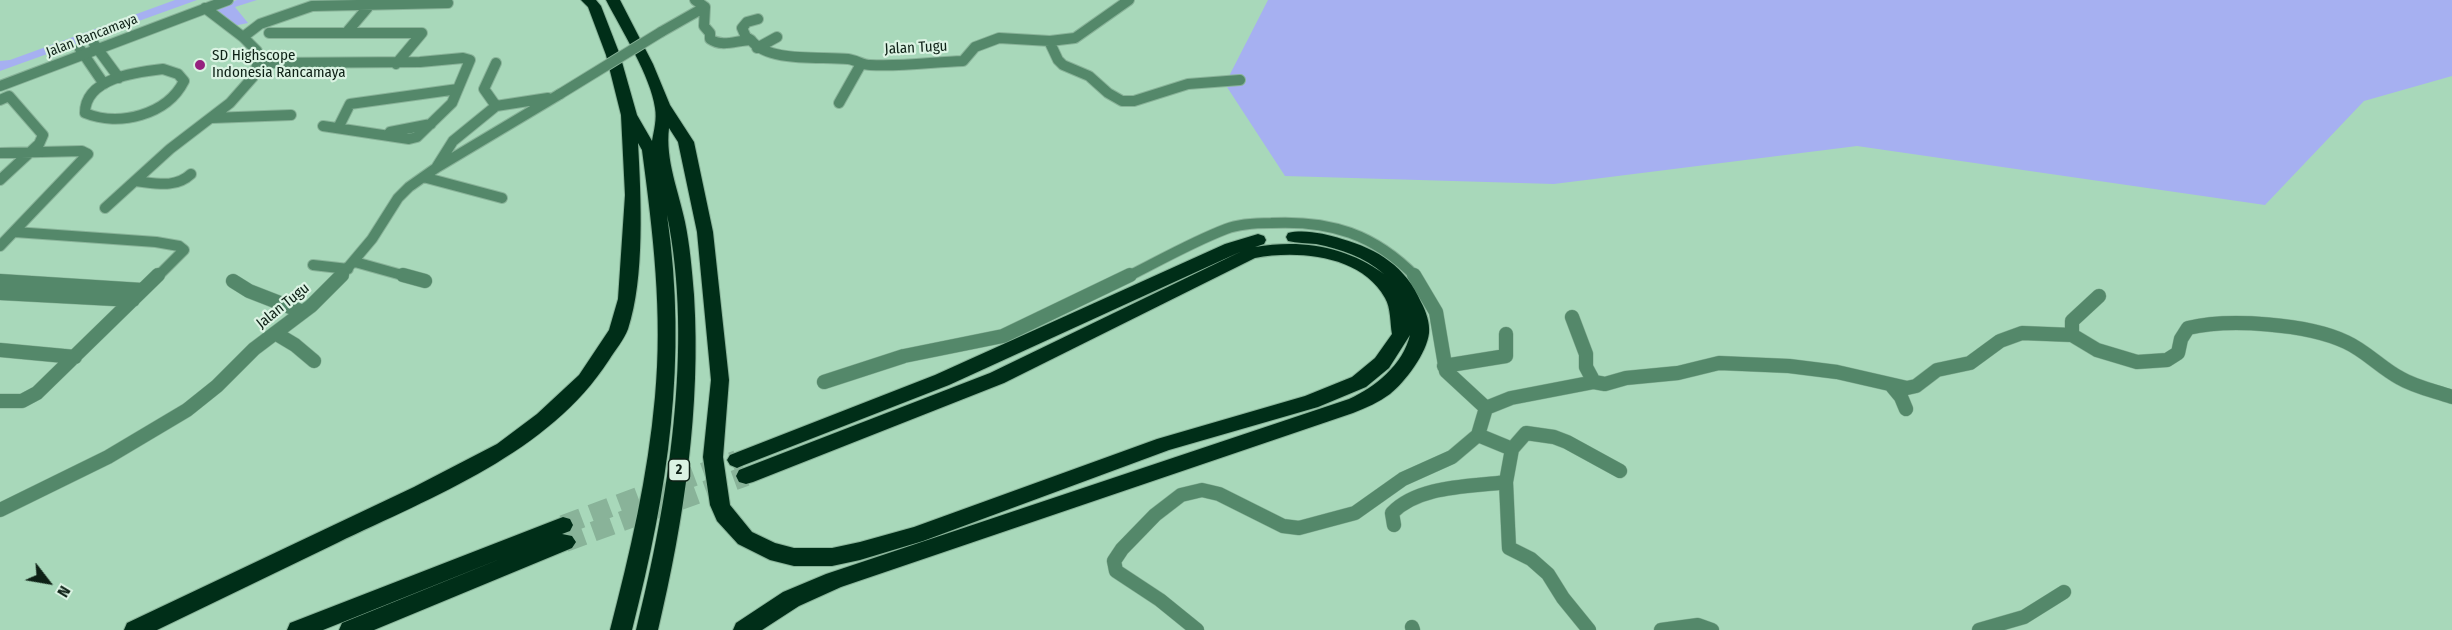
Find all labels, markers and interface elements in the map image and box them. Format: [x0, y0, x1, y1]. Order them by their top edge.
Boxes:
street label: Jalan Rancamaya [44, 11, 140, 61]
street label: Jalan Tugu [884, 37, 948, 59]
place label: SD Highscope Indonesia Rancamaya [212, 47, 346, 82]
marker: SD Highscope Indonesia Rancamaya [193, 58, 207, 72]
street label: Jalan Tugu [253, 279, 313, 333]
road number: 2 [668, 459, 690, 481]
north arrow [18, 552, 78, 612]
text: N [53, 583, 74, 601]

